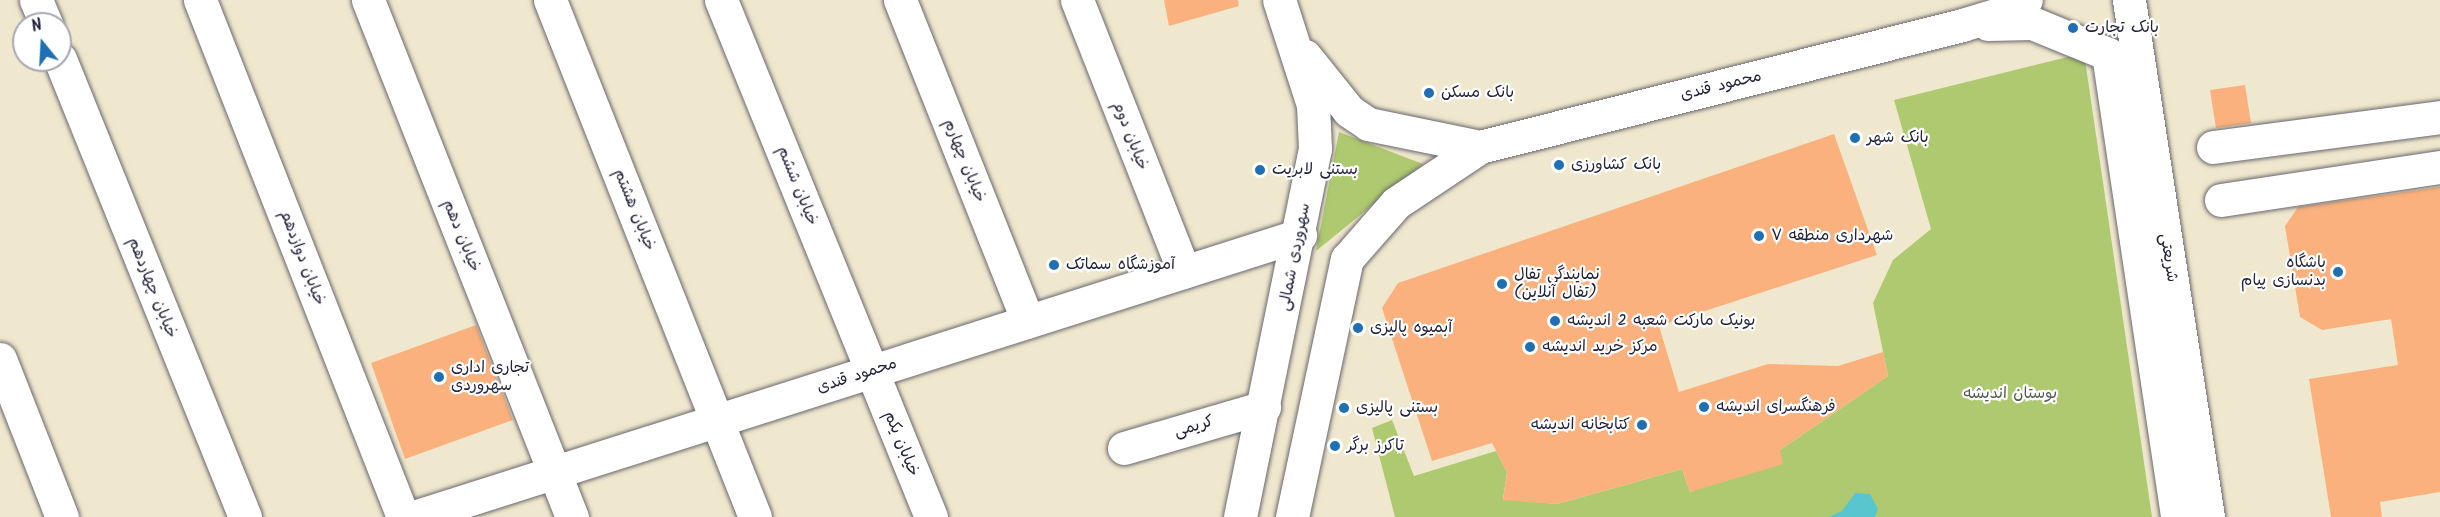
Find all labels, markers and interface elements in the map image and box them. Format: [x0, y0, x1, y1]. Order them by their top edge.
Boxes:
north arrow [12, 12, 72, 72]
text: N [28, 13, 46, 40]
place label: بانک تجارت [2085, 18, 2159, 38]
marker: بانک تجارت [2066, 21, 2080, 35]
street label: محمود قندی [1678, 67, 1764, 105]
place label: بانک مسکن [1441, 83, 1514, 103]
marker: بانک مسکن [1422, 86, 1436, 100]
street label: خیابان دوم [1108, 99, 1152, 173]
street label: خیابان چهارم [939, 117, 989, 205]
place label: بانک شهر [1867, 128, 1929, 148]
marker: بانک شهر [1848, 131, 1862, 145]
street label: خیابان ششم [772, 144, 822, 228]
place label: بانک کشاورزی [1571, 155, 1661, 175]
marker: بانک کشاورزی [1552, 158, 1566, 172]
place label: بستنی لابریت [1272, 160, 1358, 180]
marker: بستنی لابریت [1253, 163, 1267, 177]
street label: خیابان هشتم [609, 166, 659, 254]
street label: خیابان دهم [438, 197, 484, 275]
street label: سهروردی شمالی [1275, 201, 1315, 313]
street label: خیابان دوازدهم [275, 208, 329, 308]
place label: شهرداری منطقه ۷ [1771, 226, 1893, 246]
marker: شهرداری منطقه ۷ [1752, 229, 1766, 243]
street label: شریعتی [2155, 232, 2181, 284]
street label: خیابان چهاردهم [123, 235, 181, 341]
place label: باشگاه بدنسازی پیام [2241, 253, 2326, 291]
place label: آموزشگاه سماتک [1066, 255, 1175, 275]
marker: آموزشگاه سماتک [1047, 258, 1061, 272]
place label: نمایندگی تفال (تفال آنلاین) [1514, 265, 1600, 303]
marker: باشگاه بدنسازی پیام [2331, 265, 2345, 279]
marker: نمایندگی تفال (تفال آنلاین) [1495, 277, 1509, 291]
place label: بونیک مارکت شعبه 2 اندیشه [1567, 311, 1755, 331]
marker: بونیک مارکت شعبه 2 اندیشه [1548, 314, 1562, 328]
place label: آبمیوه پالیزی [1370, 318, 1452, 338]
marker: آبمیوه پالیزی [1351, 321, 1365, 335]
place label: مرکز خرید اندیشه [1542, 337, 1658, 357]
marker: مرکز خرید اندیشه [1523, 340, 1537, 354]
street label: محمود قندی [815, 354, 899, 398]
place label: تجاری اداری سهروردی [451, 358, 529, 396]
marker: تجاری اداری سهروردی [432, 370, 446, 384]
park label: بوستان اندیشه [1963, 384, 2057, 404]
place label: فرهنگسرای اندیشه [1716, 397, 1836, 417]
place label: بستنی پالیزی [1356, 398, 1438, 418]
marker: فرهنگسرای اندیشه [1697, 400, 1711, 414]
marker: بستنی پالیزی [1337, 401, 1351, 415]
street label: خیابان یکم [879, 409, 923, 479]
street label: کریمی [1172, 412, 1216, 442]
place label: کتابخانه اندیشه [1530, 415, 1630, 435]
marker: کتابخانه اندیشه [1635, 418, 1649, 432]
place label: تاکرز برگر [1347, 436, 1404, 456]
marker: تاکرز برگر [1328, 439, 1342, 453]

